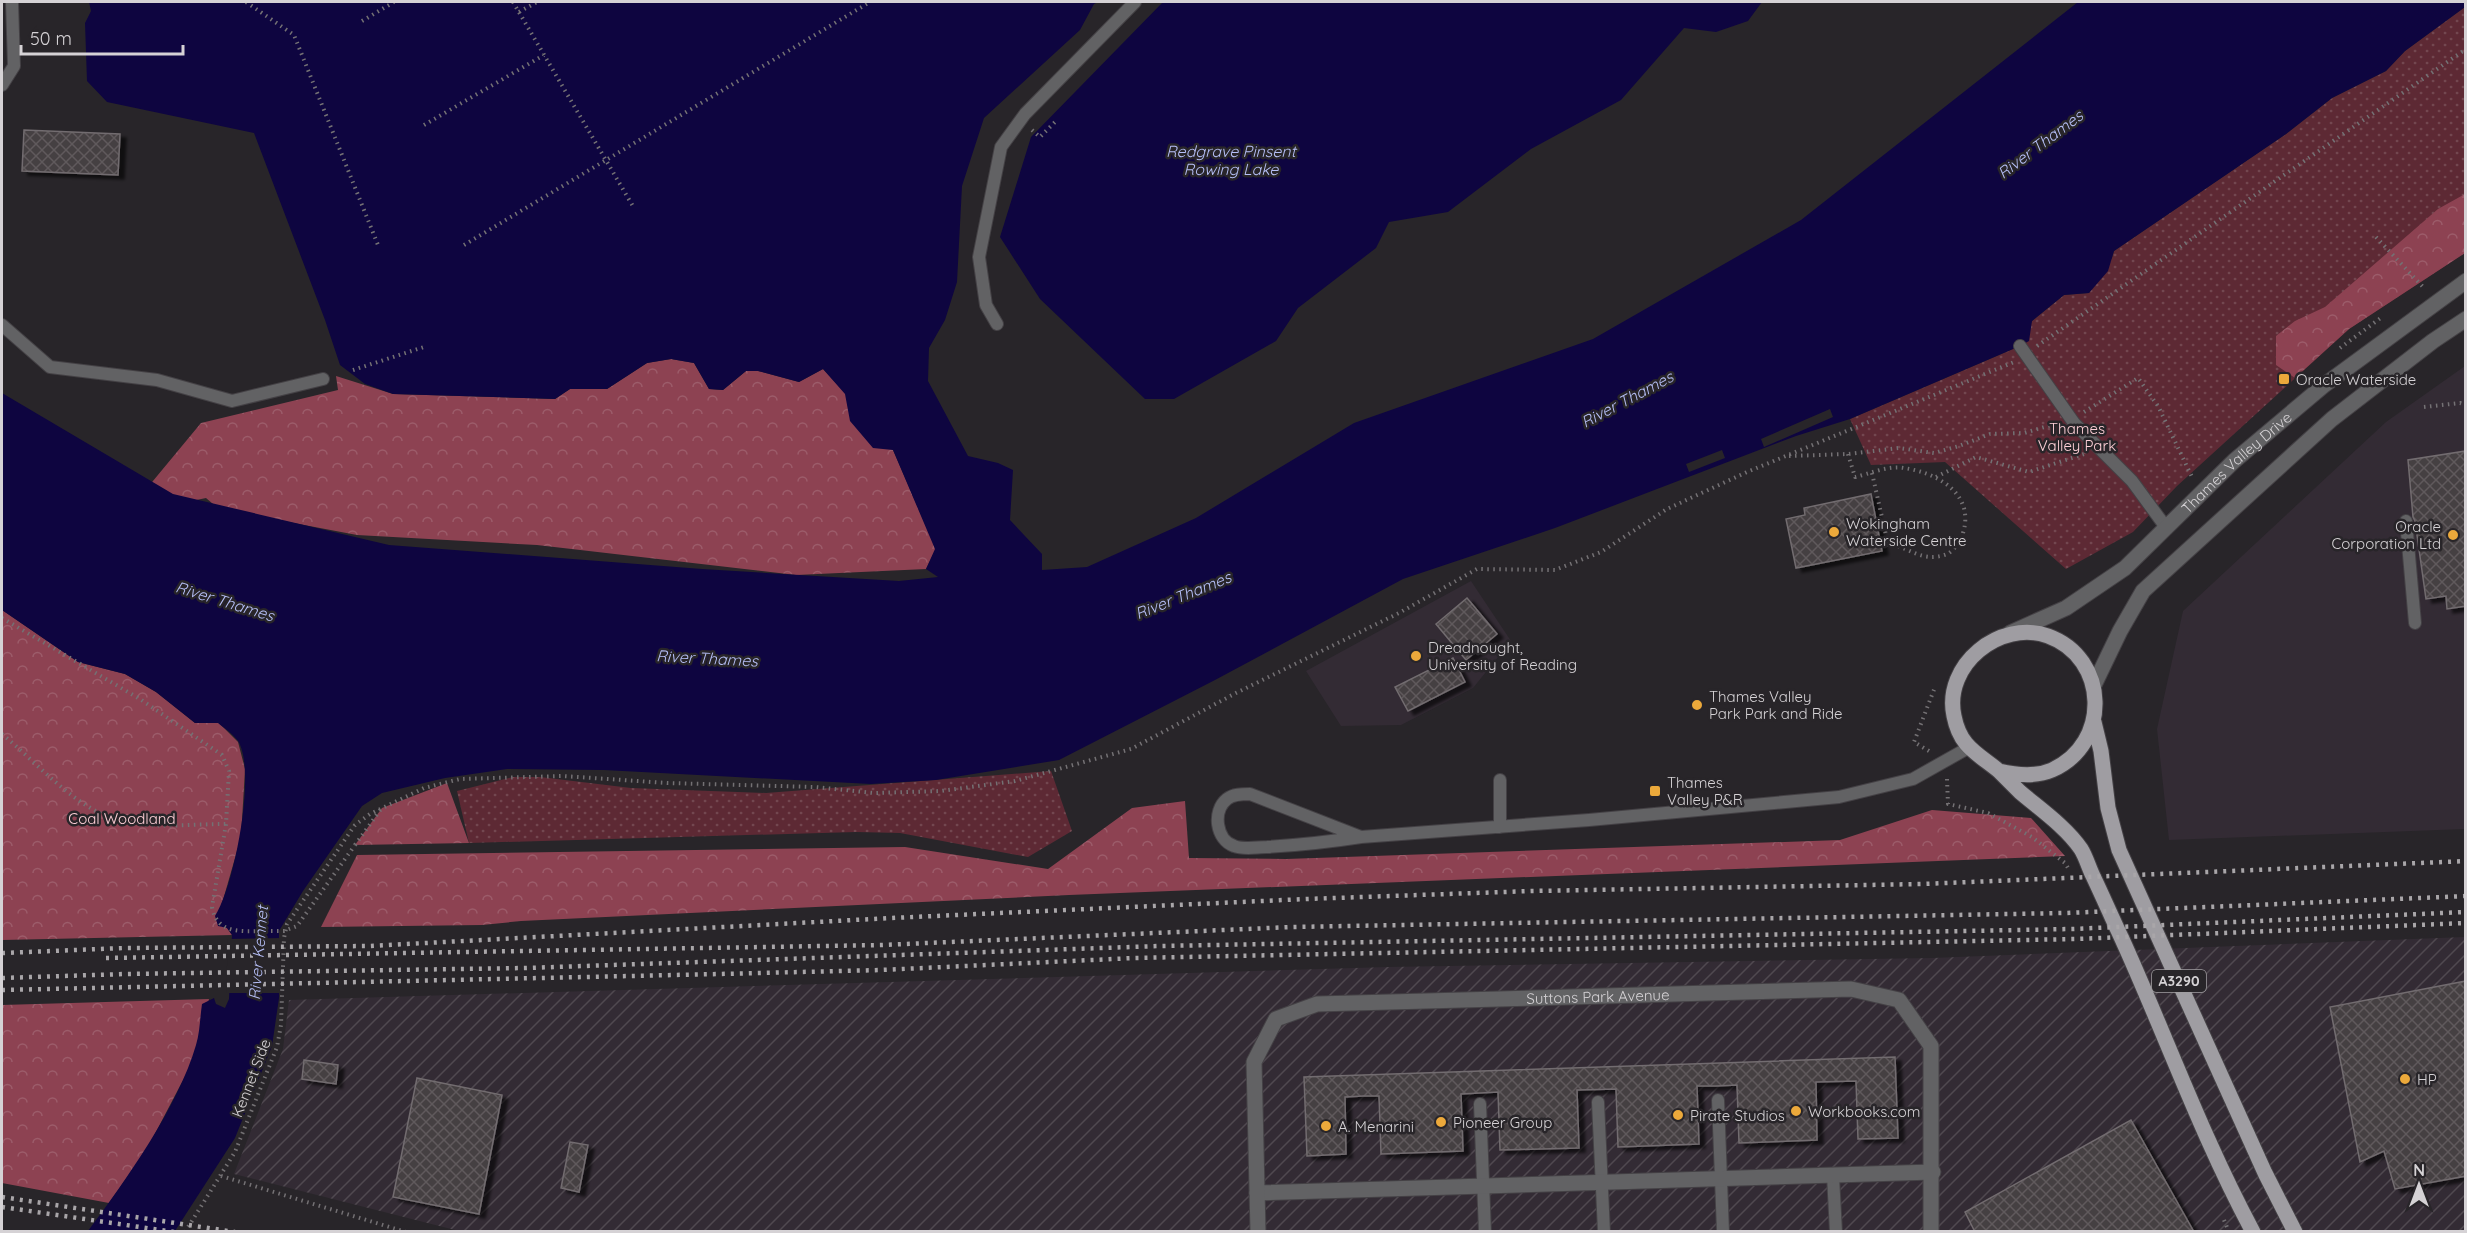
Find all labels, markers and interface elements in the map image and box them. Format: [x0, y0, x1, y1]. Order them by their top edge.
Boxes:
scale bar [21, 18, 183, 56]
text: 50 m [30, 27, 72, 50]
water label: River Thames [1993, 105, 2088, 183]
water label: Redgrave Pinsent Rowing Lake [1166, 141, 1298, 179]
water label: River Thames [1577, 366, 1678, 432]
place label: Oracle Waterside [2296, 370, 2416, 389]
marker: Oracle Waterside [2277, 372, 2291, 386]
street label: Thames Valley Drive [2177, 407, 2295, 517]
park label: Thames Valley Park [2038, 419, 2116, 455]
place label: Wokingham Waterside Centre [1846, 514, 1967, 550]
place label: Oracle Corporation Ltd [2331, 517, 2441, 553]
marker: Wokingham Waterside Centre [1827, 525, 1841, 539]
marker: Oracle Corporation Ltd [2446, 528, 2460, 542]
water label: River Thames [1132, 566, 1235, 623]
water label: River Thames [173, 577, 278, 626]
place label: Dreadnought, University of Reading [1428, 638, 1577, 674]
water label: River Thames [656, 645, 760, 671]
marker: Dreadnought, University of Reading [1409, 649, 1423, 663]
place label: Thames Valley Park Park and Ride [1709, 687, 1842, 723]
marker: Thames Valley Park Park and Ride [1690, 698, 1704, 712]
place label: Thames Valley P&R [1667, 773, 1743, 809]
marker: Thames Valley P&R [1648, 784, 1662, 798]
park label: Coal Woodland [68, 809, 176, 828]
water label: River Kennet [244, 903, 272, 1001]
road number: A3290 [2152, 970, 2206, 992]
street label: Suttons Park Avenue [1526, 985, 1670, 1008]
street label: Kennet Side [227, 1036, 275, 1120]
place label: HP [2417, 1070, 2437, 1089]
marker: HP [2398, 1072, 2412, 1086]
place label: Workbooks.com [1808, 1102, 1920, 1121]
marker: Workbooks.com [1789, 1104, 1803, 1118]
place label: Pirate Studios [1690, 1106, 1785, 1125]
marker: Pirate Studios [1671, 1108, 1685, 1122]
place label: Pioneer Group [1453, 1113, 1552, 1132]
marker: Pioneer Group [1434, 1115, 1448, 1129]
place label: A. Menarini [1338, 1117, 1414, 1136]
marker: A. Menarini [1319, 1119, 1333, 1133]
north arrow [2389, 1155, 2449, 1215]
text: N [2413, 1160, 2425, 1180]

